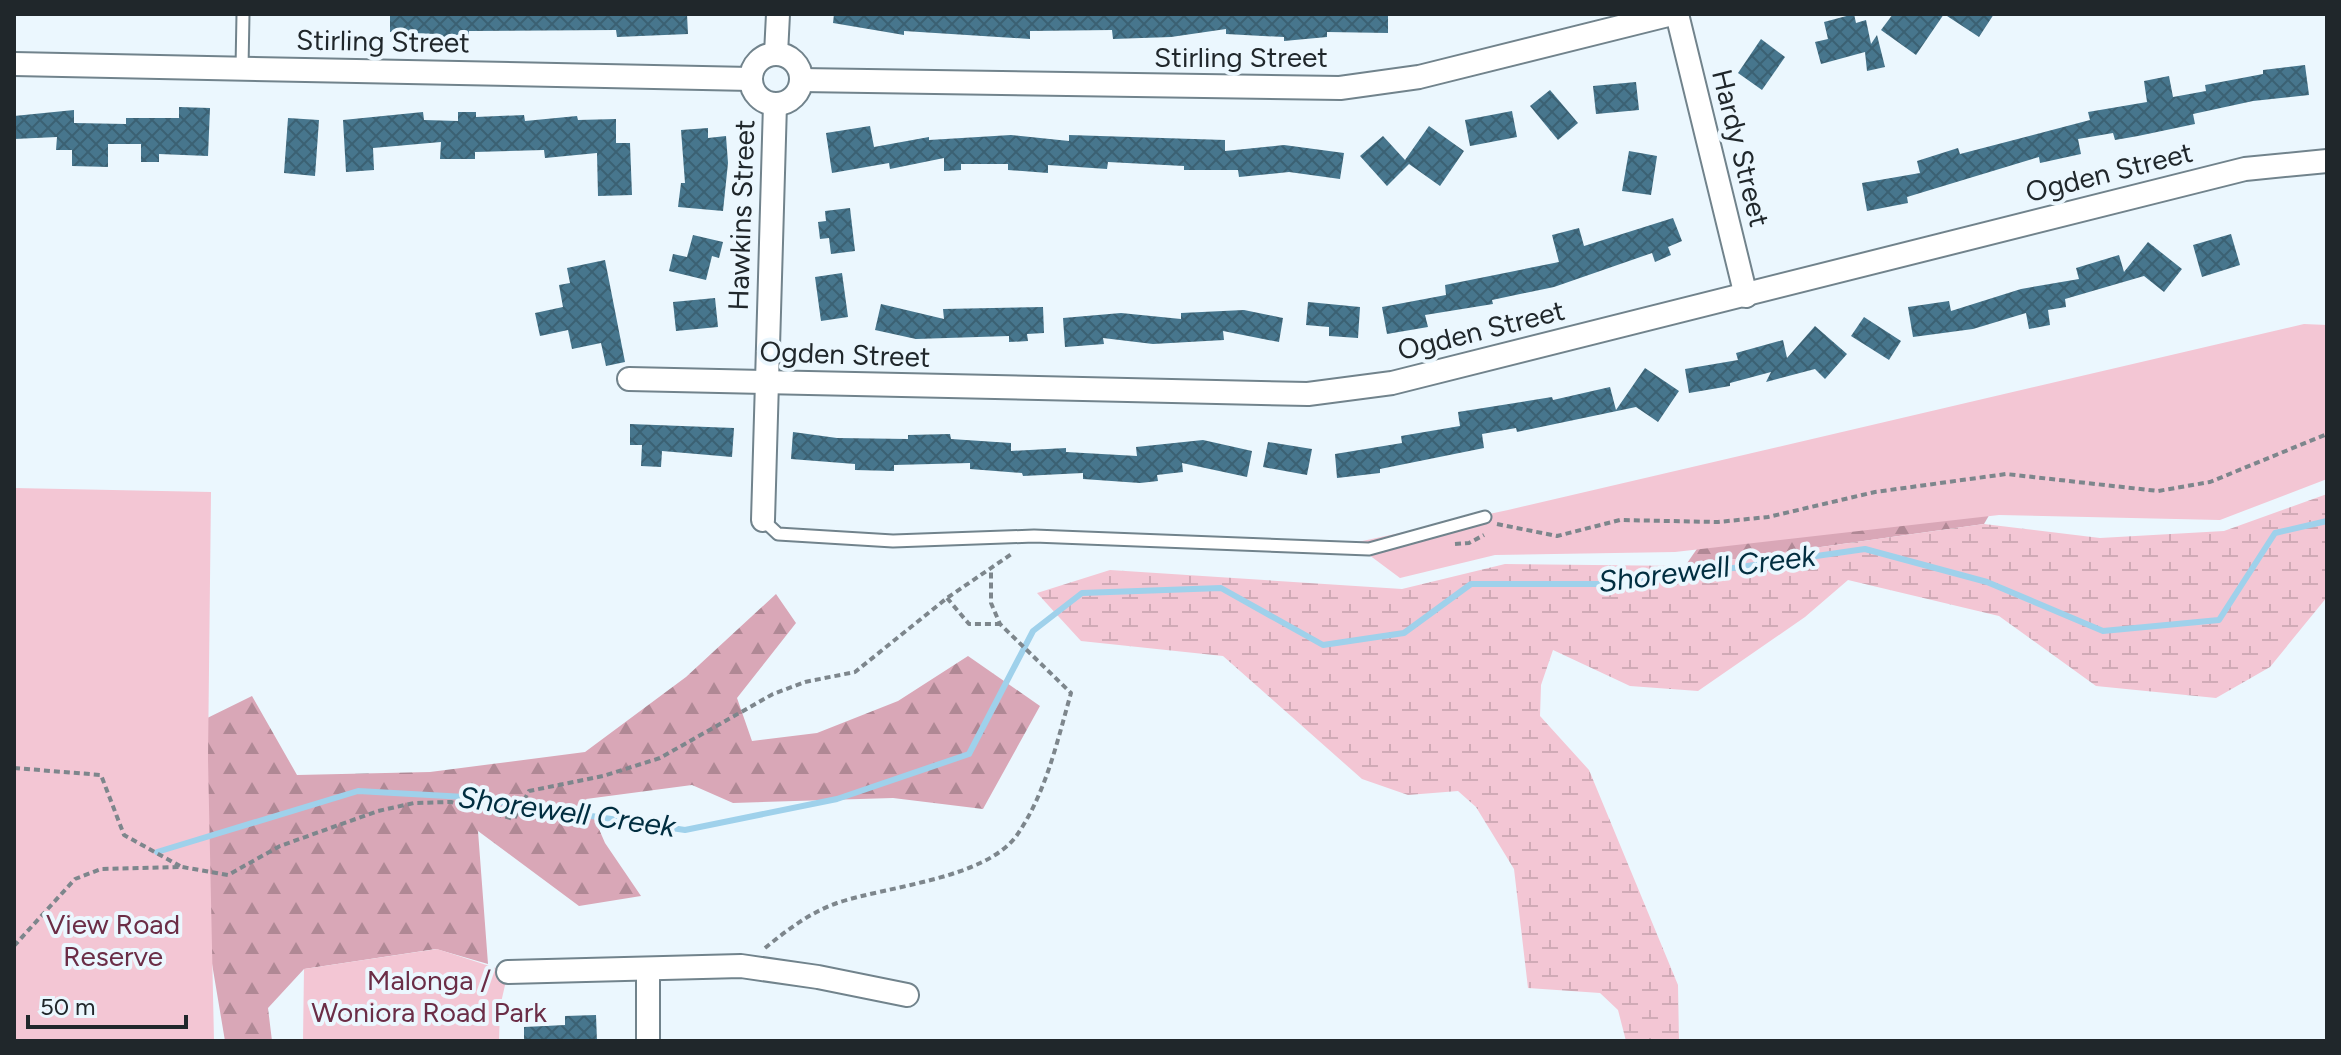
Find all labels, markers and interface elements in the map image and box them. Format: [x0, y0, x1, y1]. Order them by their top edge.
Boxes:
street label: Stirling Street [296, 22, 470, 60]
street label: Stirling Street [1154, 40, 1328, 74]
street label: Hardy Street [1705, 66, 1777, 230]
street label: Hawkins Street [721, 119, 761, 311]
street label: Ogden Street [2022, 135, 2196, 209]
street label: Ogden Street [1394, 293, 1568, 367]
street label: Ogden Street [759, 334, 931, 374]
water label: Shorewell Creek [1596, 537, 1819, 600]
water label: Shorewell Creek [456, 778, 679, 845]
park label: View Road Reserve [46, 907, 180, 973]
park label: Malonga / Woniora Road Park [311, 963, 547, 1029]
scale bar [28, 979, 186, 1029]
text: 50 m [40, 992, 96, 1021]

